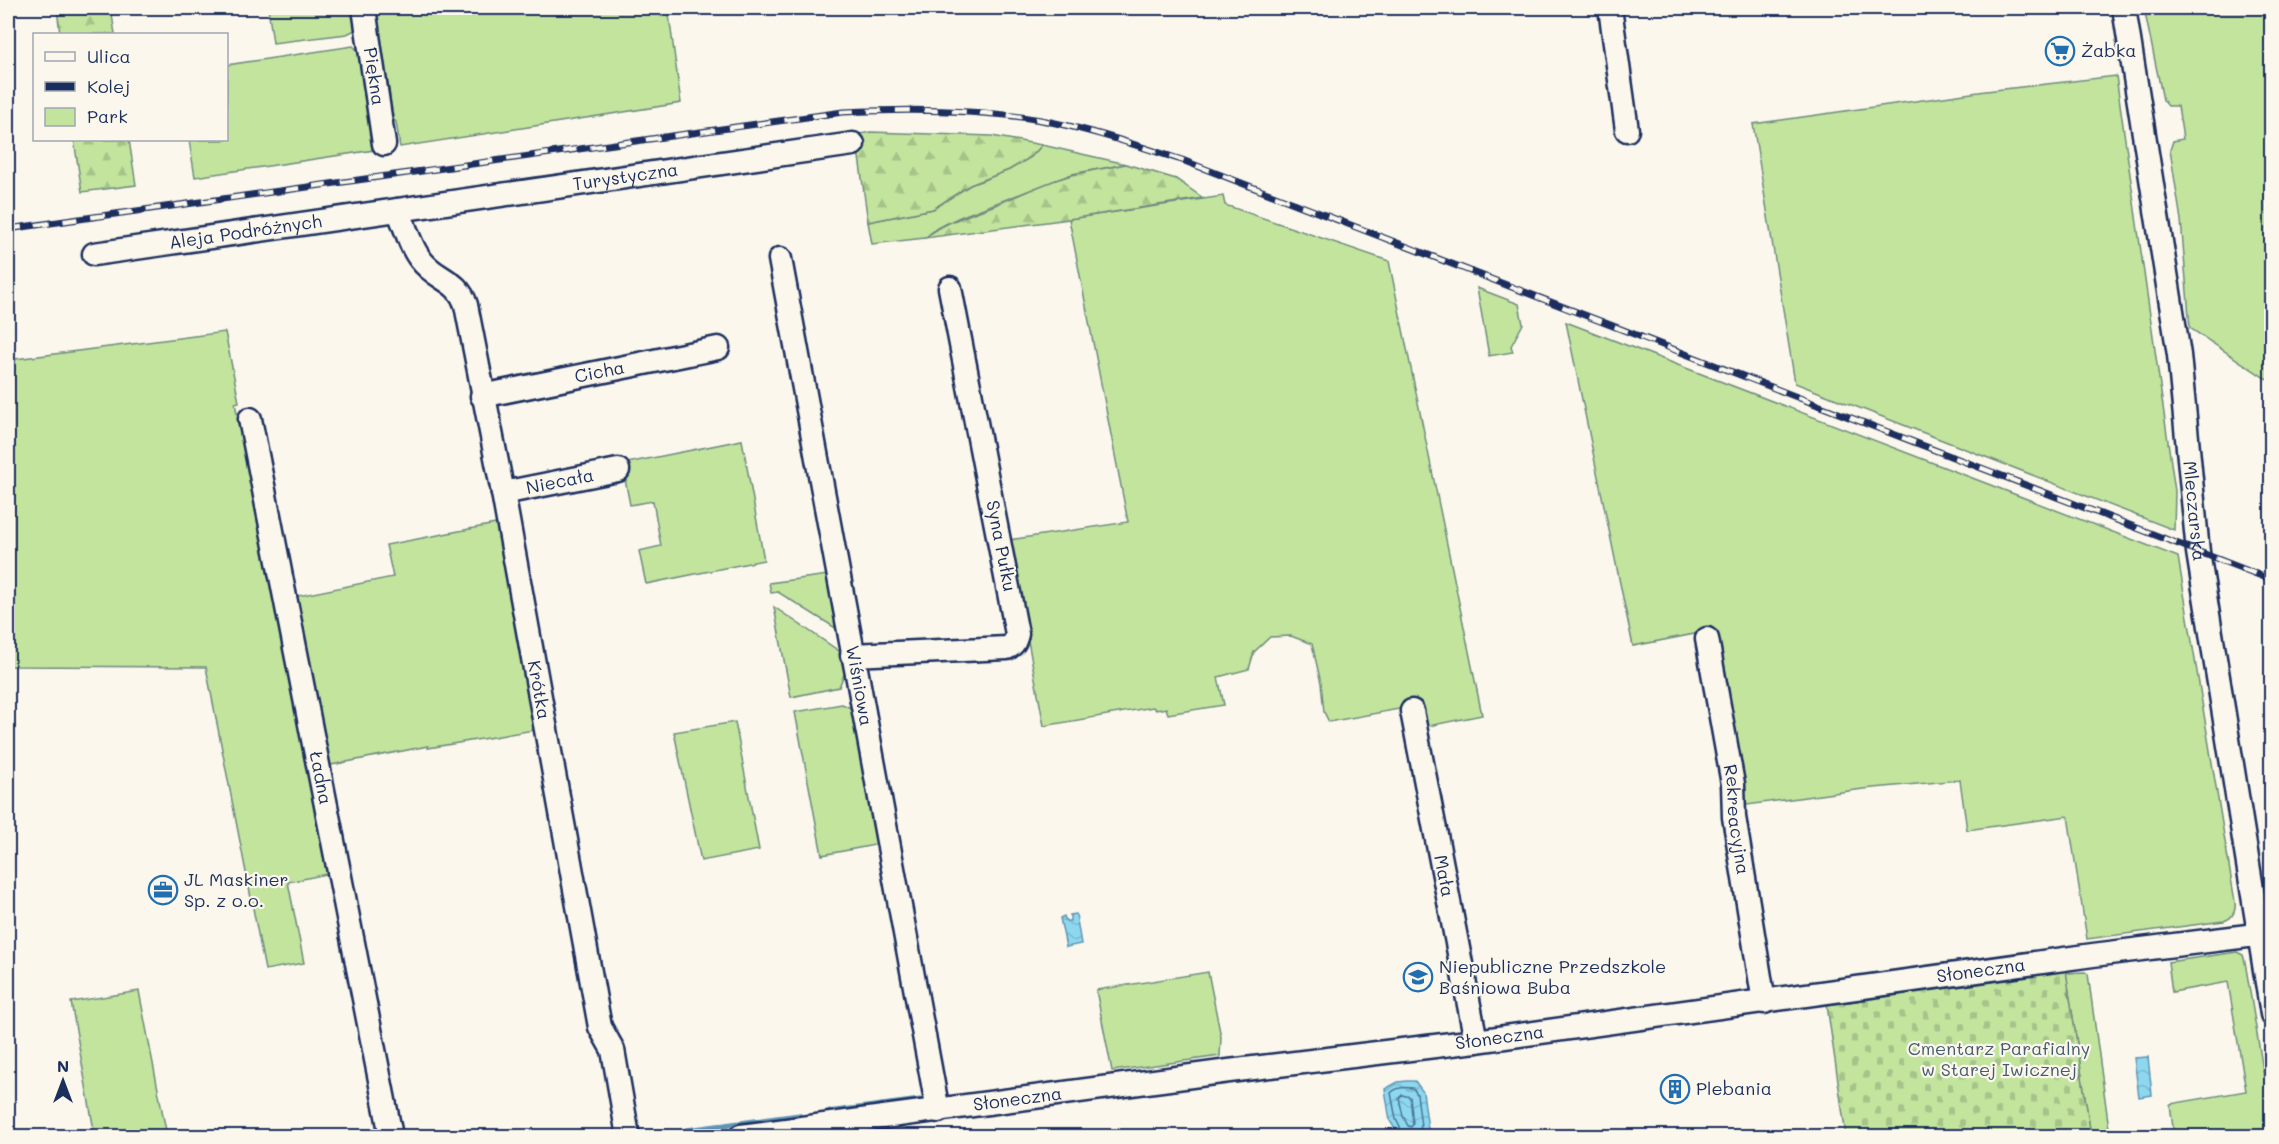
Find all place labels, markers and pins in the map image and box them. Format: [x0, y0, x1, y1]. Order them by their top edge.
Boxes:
supermarket icon: Żabka [2044, 35, 2076, 67]
place label: Żabka [2081, 38, 2137, 62]
place label: JL Maskiner Sp. z o.o. [184, 867, 289, 912]
office icon: JL Maskiner Sp. z o.o. [147, 874, 179, 906]
place label: Niepubliczne Przedszkole Baśniowa Buba [1439, 954, 1666, 999]
school or university icon: Niepubliczne Przedszkole Baśniowa Buba [1402, 961, 1434, 993]
building icon: Plebania [1659, 1073, 1691, 1105]
place label: Plebania [1696, 1076, 1772, 1100]

